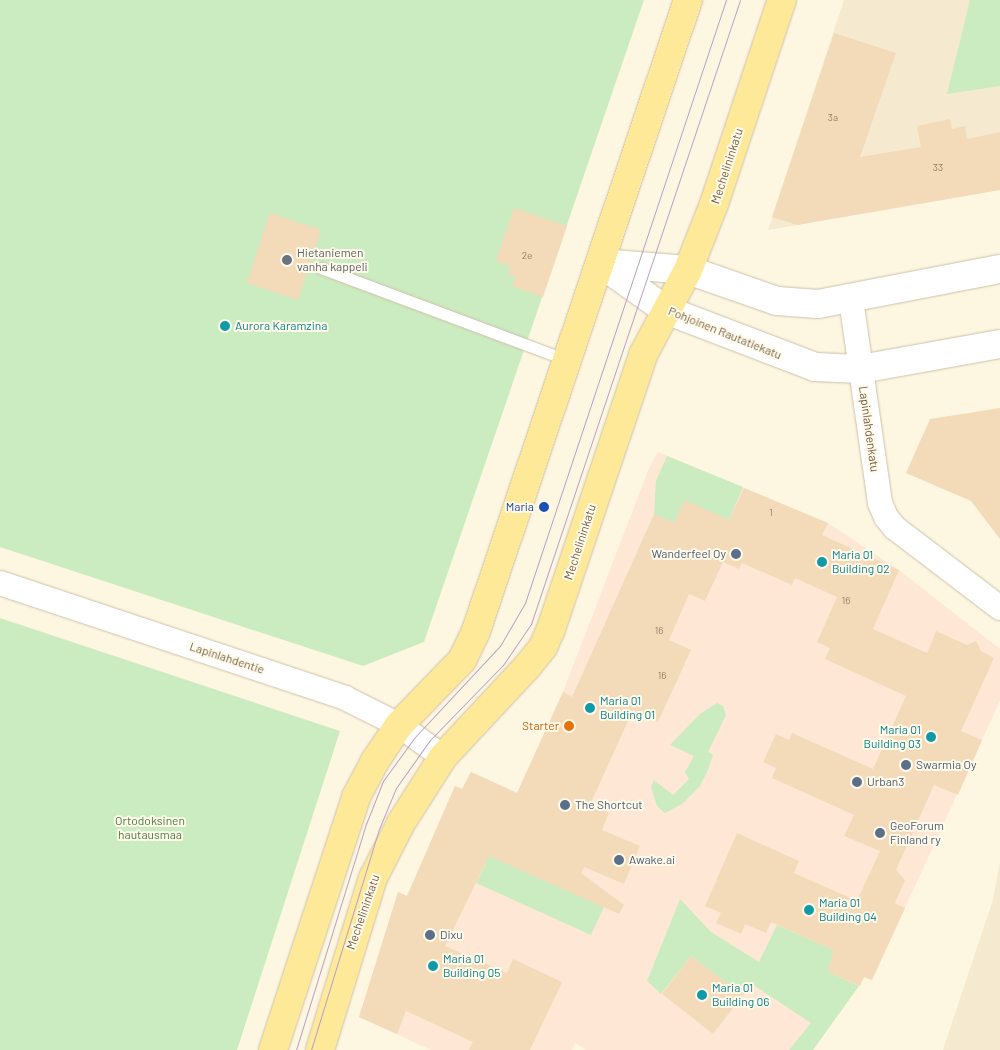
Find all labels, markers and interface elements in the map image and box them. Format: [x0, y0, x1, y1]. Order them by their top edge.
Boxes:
house number: 3a [828, 112, 838, 124]
street label: Mechelininkatu [708, 126, 746, 206]
house number: 33 [933, 162, 943, 174]
place label: Hietaniemen vanha kappeli [297, 246, 368, 274]
house number: 2e [522, 250, 532, 262]
marker: Hietaniemen vanha kappeli [281, 254, 293, 266]
street label: Pohjoinen Rautatiekatu [666, 304, 784, 362]
place label: Aurora Karamzina [235, 319, 327, 333]
marker: Aurora Karamzina [219, 320, 231, 332]
street label: Lapinlahdenkatu [856, 385, 882, 473]
place label: Maria [506, 500, 534, 514]
marker: Maria [538, 501, 550, 513]
street label: Mechelininkatu [561, 502, 599, 582]
house number: 1 [769, 507, 773, 519]
place label: Wanderfeel Oy [651, 547, 726, 561]
marker: Wanderfeel Oy [730, 548, 742, 560]
place label: Maria 01 Building 02 [832, 548, 890, 576]
marker: Maria 01 Building 02 [816, 556, 828, 568]
house number: 16 [842, 595, 850, 607]
house number: 16 [655, 625, 663, 637]
street label: Lapinlahdentie [188, 639, 266, 677]
house number: 16 [658, 670, 666, 682]
place label: Maria 01 Building 01 [600, 694, 655, 722]
marker: Maria 01 Building 01 [584, 702, 596, 714]
place label: Starter [522, 719, 559, 733]
marker: Starter [563, 720, 575, 732]
place label: Maria 01 Building 03 [864, 723, 921, 751]
marker: Maria 01 Building 03 [925, 731, 937, 743]
place label: Swarmia Oy [916, 758, 977, 772]
marker: Swarmia Oy [900, 759, 912, 771]
place label: Urban3 [867, 775, 904, 789]
marker: Urban3 [851, 776, 863, 788]
place label: The Shortcut [575, 798, 643, 812]
marker: The Shortcut [559, 799, 571, 811]
park label: Ortodoksinen hautausmaa [115, 814, 185, 842]
place label: GeoForum Finland ry [890, 819, 944, 847]
marker: GeoForum Finland ry [874, 827, 886, 839]
place label: Awake.ai [629, 853, 675, 867]
marker: Awake.ai [613, 854, 625, 866]
street label: Mechelininkatu [343, 873, 383, 951]
place label: Maria 01 Building 04 [819, 896, 877, 924]
marker: Maria 01 Building 04 [803, 904, 815, 916]
place label: Dixu [440, 928, 463, 942]
marker: Dixu [424, 929, 436, 941]
place label: Maria 01 Building 05 [443, 952, 500, 980]
marker: Maria 01 Building 05 [427, 960, 439, 972]
place label: Maria 01 Building 06 [712, 981, 769, 1009]
marker: Maria 01 Building 06 [696, 989, 708, 1001]

